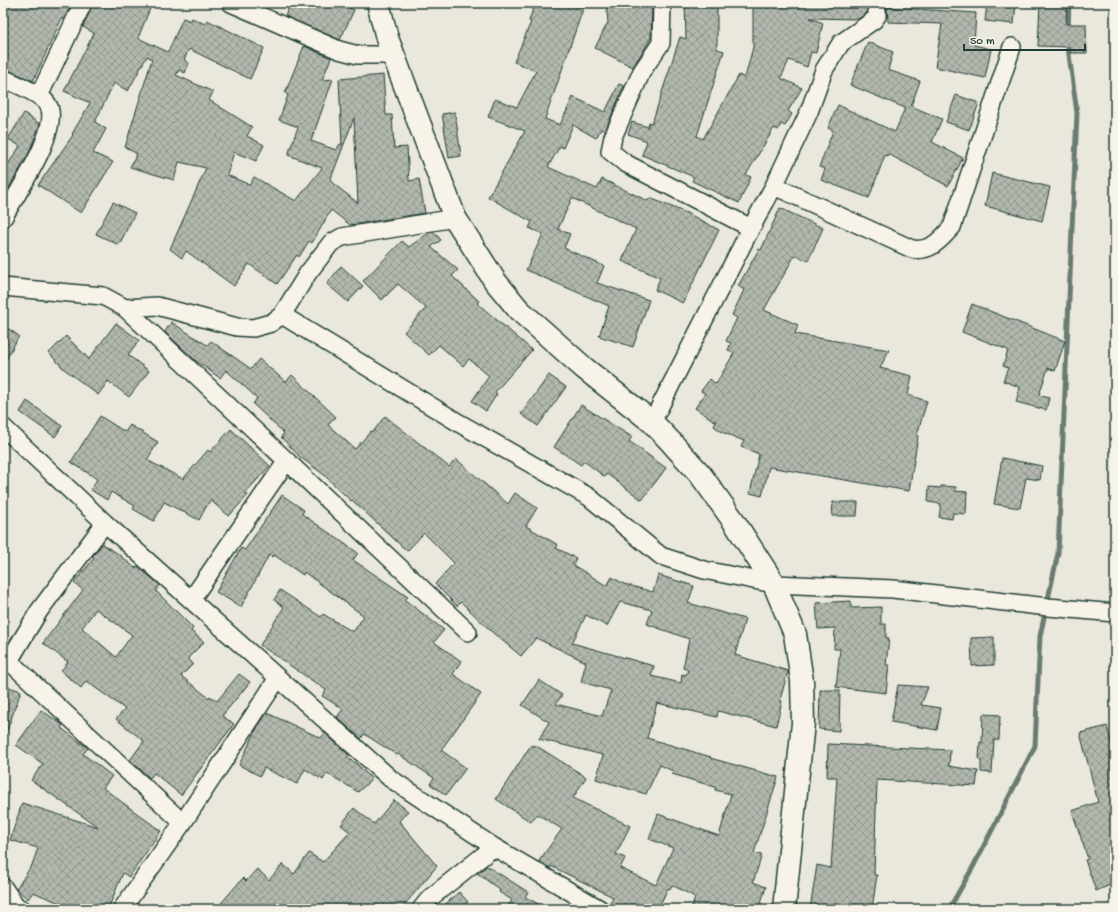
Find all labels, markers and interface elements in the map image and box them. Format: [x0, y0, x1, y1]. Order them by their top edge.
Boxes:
scale bar [964, 26, 1085, 52]
text: 50 m [970, 35, 995, 49]

